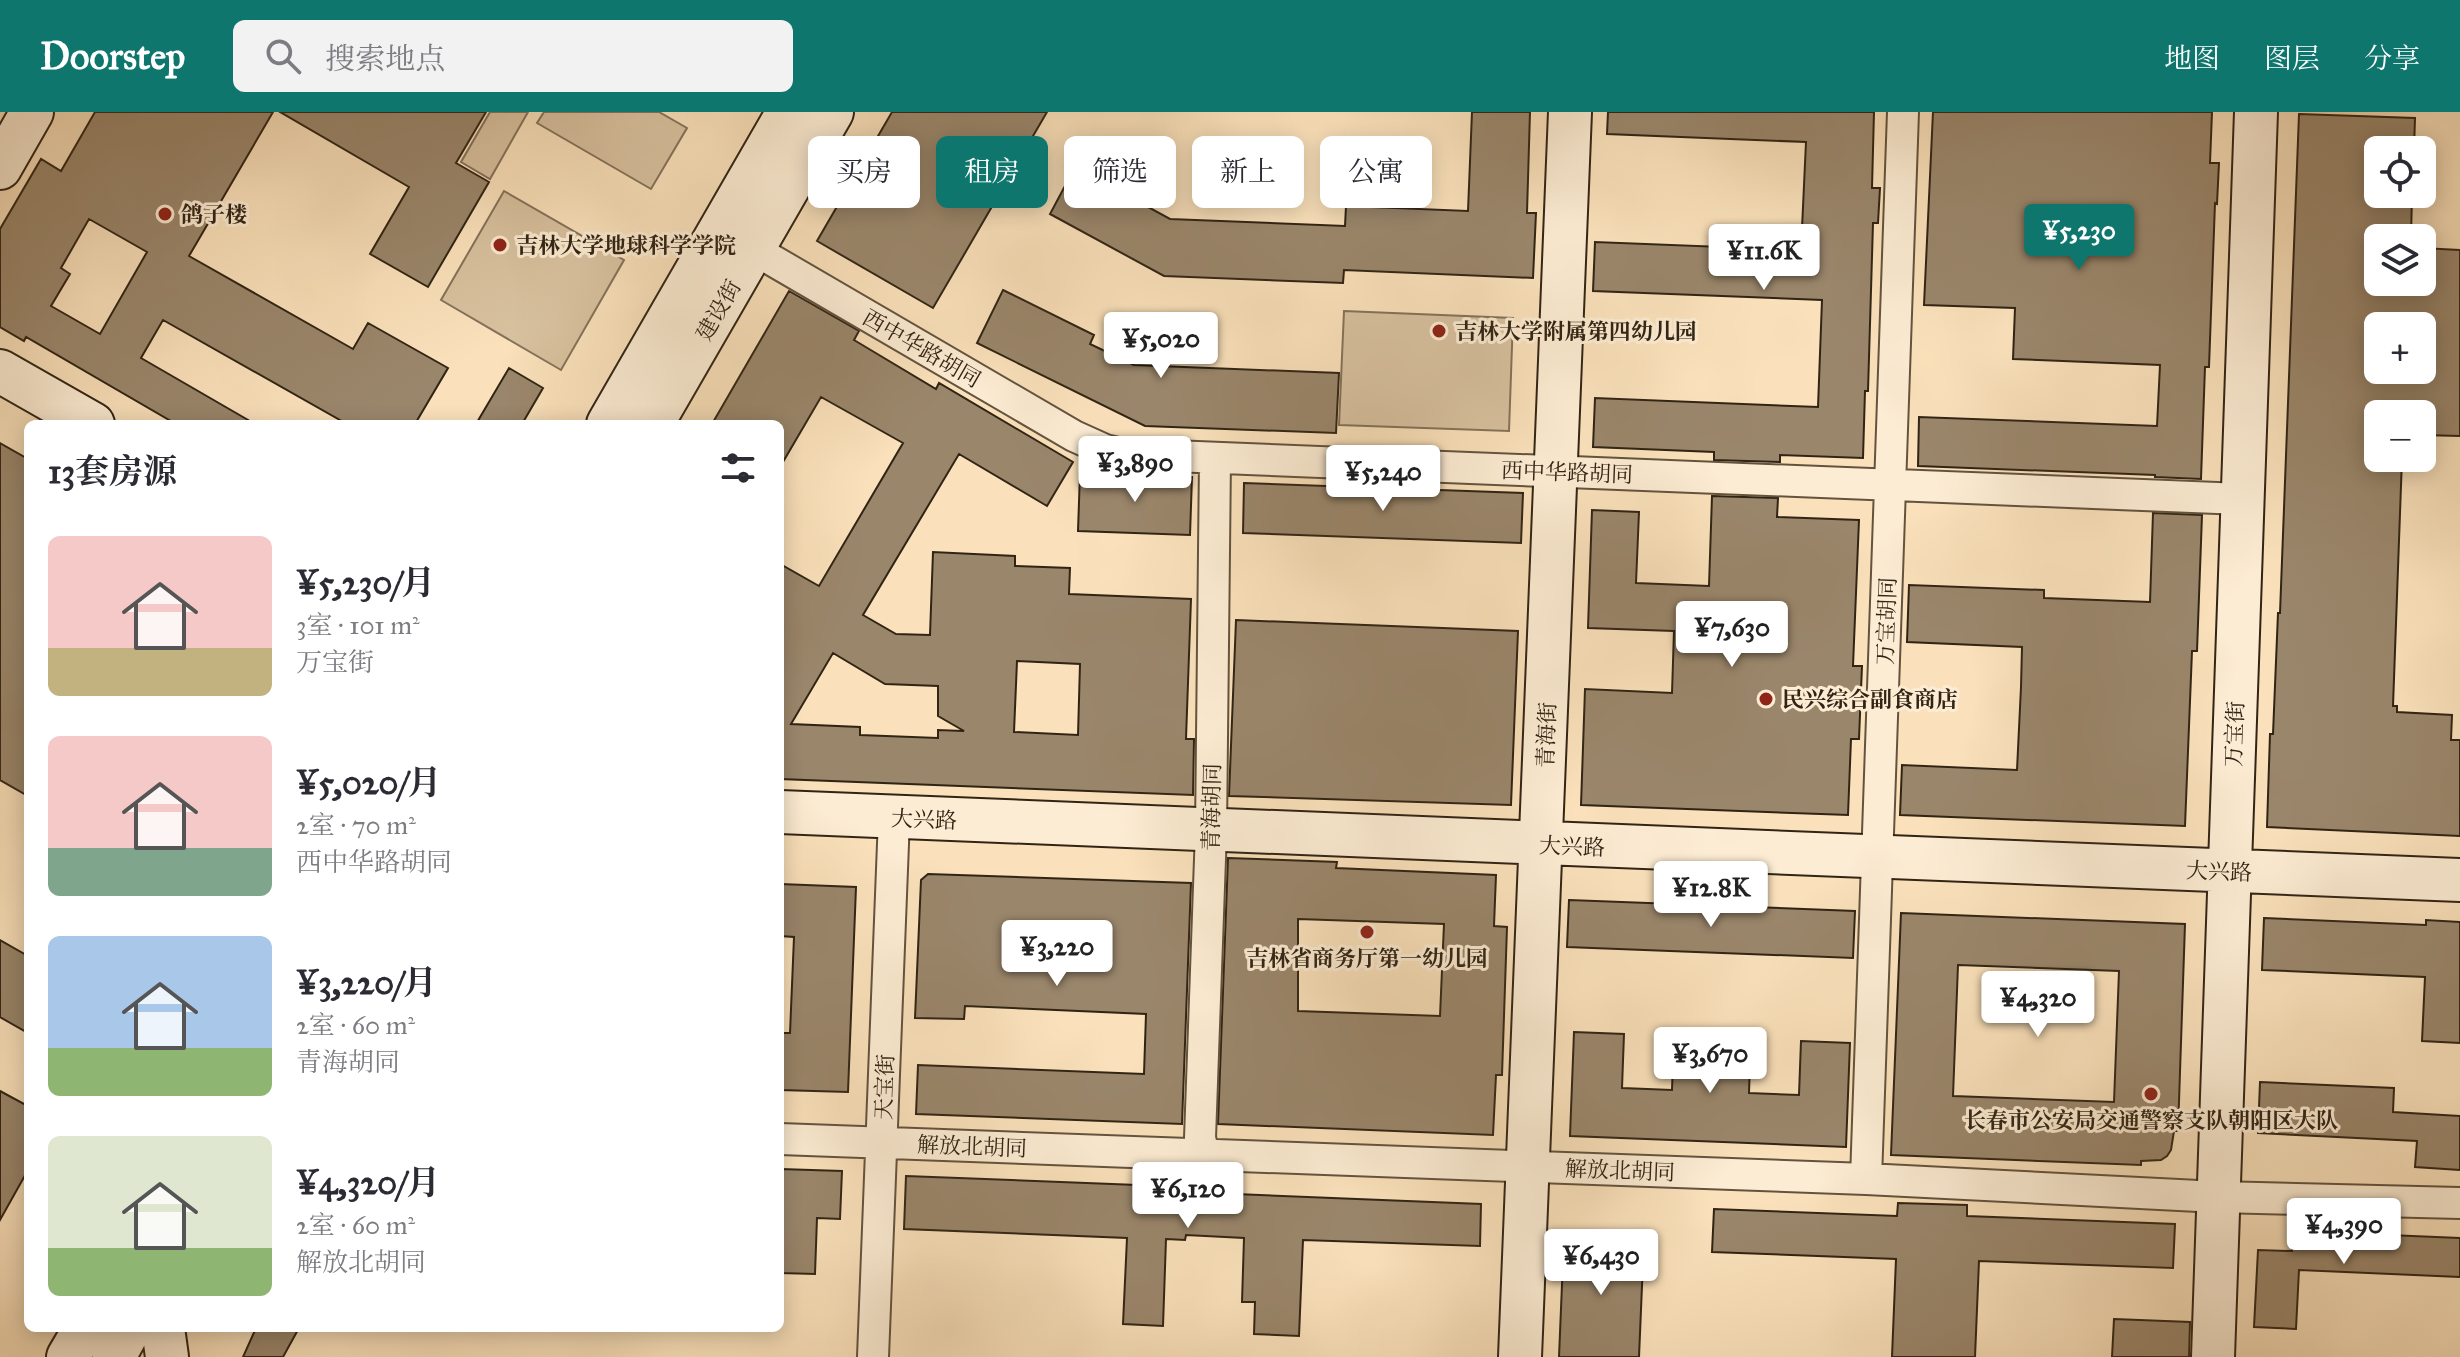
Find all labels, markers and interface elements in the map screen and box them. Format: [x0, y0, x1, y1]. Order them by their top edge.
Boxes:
search box [233, 20, 793, 92]
text: Doorstep [40, 33, 185, 79]
icon: search [261, 34, 305, 78]
text: 搜索地点 [325, 41, 445, 77]
text: 地图 [2164, 41, 2220, 76]
text: 图层 [2264, 41, 2320, 76]
text: 分享 [2364, 41, 2420, 76]
chip: 买房 [808, 136, 920, 208]
chip: 租房 [936, 136, 1048, 208]
chip: 筛选 [1064, 136, 1176, 208]
chip: 新上 [1192, 136, 1304, 208]
chip: 公寓 [1320, 136, 1432, 208]
map controls [2364, 136, 2436, 472]
button: locate [2364, 136, 2436, 208]
place label: 鸽子楼 [181, 201, 247, 228]
pin: ¥5,230 [2014, 204, 2144, 272]
marker: 鸽子楼 [156, 205, 174, 223]
text: ¥5,230 [2042, 214, 2116, 246]
pin: ¥11.6K [1699, 224, 1829, 292]
button: layers [2364, 224, 2436, 296]
place label: 吉林大学地球科学学院 [516, 232, 736, 259]
text: ¥11.6K [1727, 234, 1801, 266]
marker: 吉林大学地球科学学院 [491, 236, 509, 254]
street label: 建设街 [690, 275, 747, 346]
street label: 西中华路胡同 [858, 304, 986, 393]
pin: ¥5,020 [1096, 312, 1226, 380]
button: + [2364, 312, 2436, 384]
place label: 吉林大学附属第四幼儿园 [1455, 318, 1697, 345]
text: ¥5,020 [1122, 322, 1200, 354]
marker: 吉林大学附属第四幼儿园 [1430, 322, 1448, 340]
button: − [2364, 400, 2436, 472]
pin: ¥3,890 [1070, 436, 1200, 504]
pin: ¥5,240 [1318, 445, 1448, 513]
icon: filters [716, 446, 760, 490]
text: ¥3,890 [1096, 446, 1174, 478]
text: 13套房源 [48, 451, 177, 492]
text: ¥5,240 [1344, 455, 1422, 487]
street label: 西中华路胡同 [1501, 457, 1633, 488]
text: ¥5,230/月 [296, 562, 435, 603]
icon: home [112, 568, 208, 664]
street label: 万宝胡同 [1871, 577, 1902, 665]
pin: ¥7,630 [1667, 601, 1797, 669]
text: 3室 · 101 m² [296, 609, 420, 641]
text: ¥7,630 [1694, 611, 1770, 643]
text: 万宝街 [296, 646, 374, 678]
place label: 民兴综合副食商店 [1782, 686, 1958, 713]
marker: 民兴综合副食商店 [1757, 690, 1775, 708]
street label: 万宝街 [2220, 701, 2249, 767]
street label: 青海街 [1532, 702, 1561, 768]
text: ¥5,020/月 [296, 762, 442, 803]
street label: 青海胡同 [1197, 763, 1226, 851]
icon: home [112, 768, 208, 864]
street label: 大兴路 [891, 805, 957, 834]
text: 2室 · 70 m² [296, 809, 416, 841]
street label: 大兴路 [1539, 832, 1605, 861]
text: 西中华路胡同 [296, 846, 452, 878]
street label: 大兴路 [2186, 857, 2252, 886]
pin: ¥12.8K [1646, 861, 1776, 929]
text: ¥12.8K [1672, 871, 1750, 903]
pin: ¥3,220 [992, 920, 1122, 988]
marker: 吉林省商务厅第一幼儿园 [1358, 923, 1376, 941]
text: ¥3,220 [1020, 930, 1094, 962]
place label: 吉林省商务厅第一幼儿园 [1246, 945, 1488, 972]
text: ¥3,220/月 [296, 962, 437, 1003]
icon: home [112, 968, 208, 1064]
pin: ¥4,320 [1973, 971, 2103, 1039]
text: ¥4,320 [1999, 981, 2077, 1013]
text: 2室 · 60 m² [296, 1009, 415, 1041]
pin: ¥3,670 [1645, 1027, 1775, 1095]
text: ¥3,670 [1672, 1037, 1748, 1069]
text: 青海胡同 [296, 1046, 400, 1078]
street label: 天宝街 [870, 1054, 899, 1120]
marker: 长春市公安局交通警察支队朝阳区大队 [2142, 1085, 2160, 1103]
place label: 长春市公安局交通警察支队朝阳区大队 [1964, 1107, 2338, 1134]
street label: 解放北胡同 [917, 1131, 1027, 1162]
street label: 解放北胡同 [1565, 1155, 1675, 1186]
text: ¥4,320/月 [296, 1162, 440, 1203]
pin: ¥6,120 [1123, 1162, 1253, 1230]
icon: home [112, 1168, 208, 1264]
text: ¥6,120 [1150, 1172, 1226, 1204]
pin: ¥4,390 [2279, 1198, 2409, 1266]
text: ¥4,390 [2305, 1208, 2383, 1240]
text: 2室 · 60 m² [296, 1209, 415, 1241]
pin: ¥6,430 [1536, 1229, 1666, 1297]
text: ¥6,430 [1562, 1239, 1640, 1271]
text: 解放北胡同 [296, 1246, 426, 1278]

